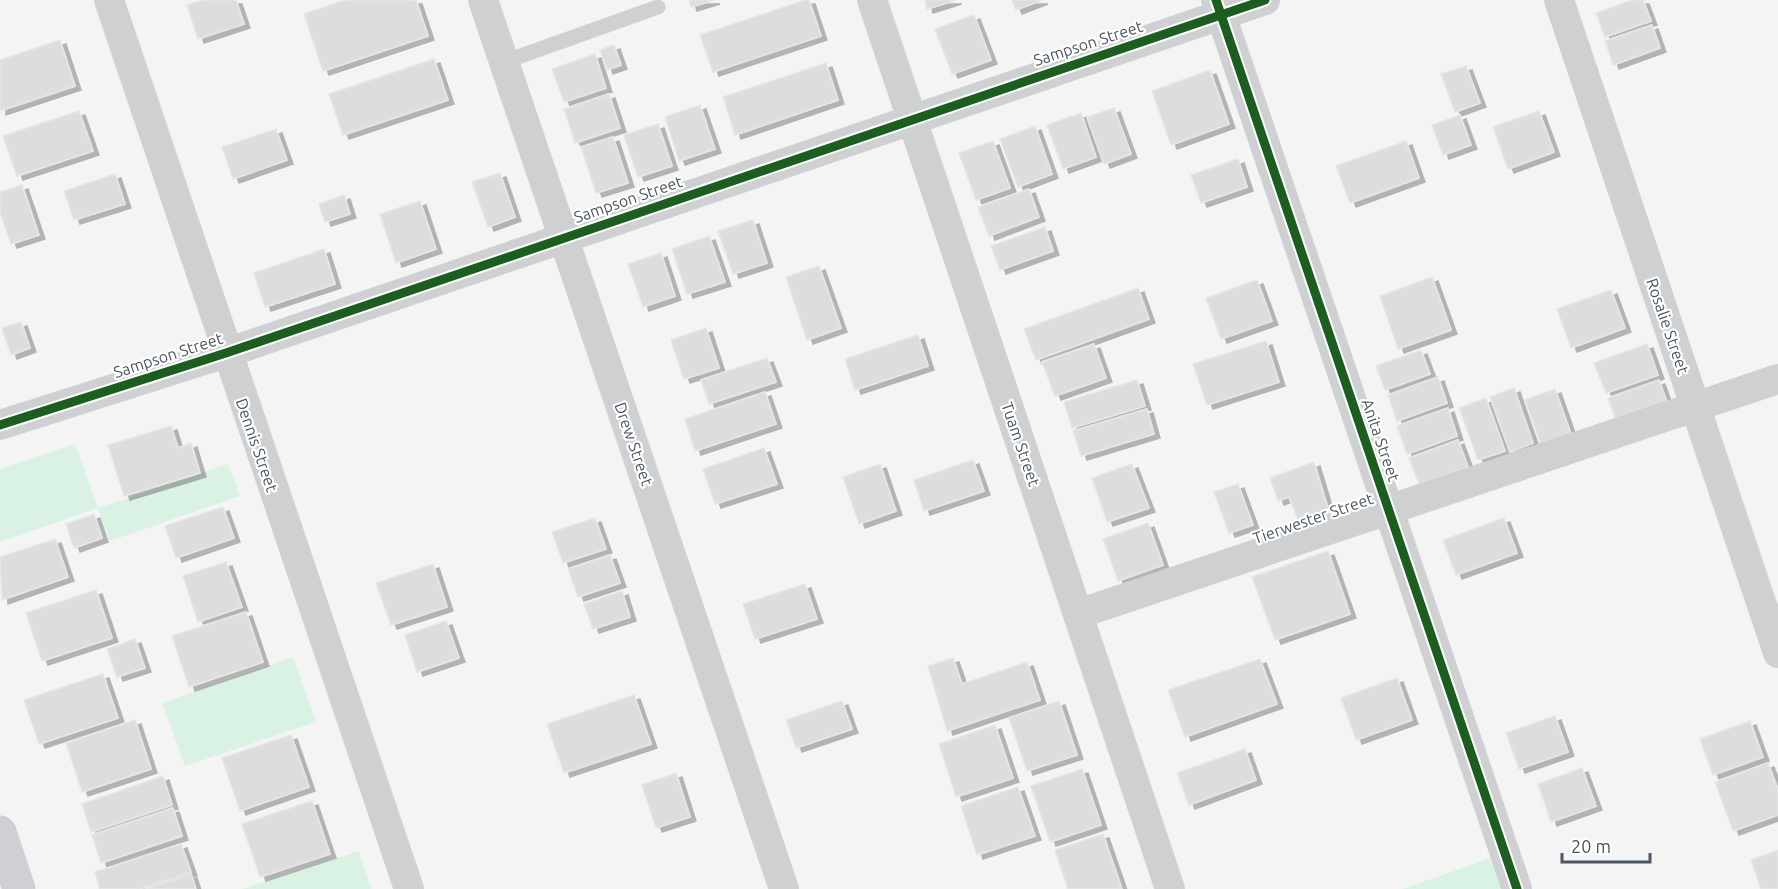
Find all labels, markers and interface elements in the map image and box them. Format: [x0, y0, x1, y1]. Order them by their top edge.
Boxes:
street label: Sampson Street [1031, 17, 1145, 69]
street label: Sampson Street [571, 172, 685, 226]
street label: Rosalie Street [1643, 276, 1693, 377]
street label: Sampson Street [111, 329, 225, 381]
street label: Dennis Street [233, 396, 282, 495]
street label: Anita Street [1358, 396, 1404, 484]
street label: Tuam Street [998, 399, 1044, 489]
street label: Drew Street [611, 400, 657, 489]
street label: Tierwester Street [1250, 489, 1376, 547]
scale bar [1562, 826, 1650, 864]
text: 20 m [1571, 836, 1611, 856]

